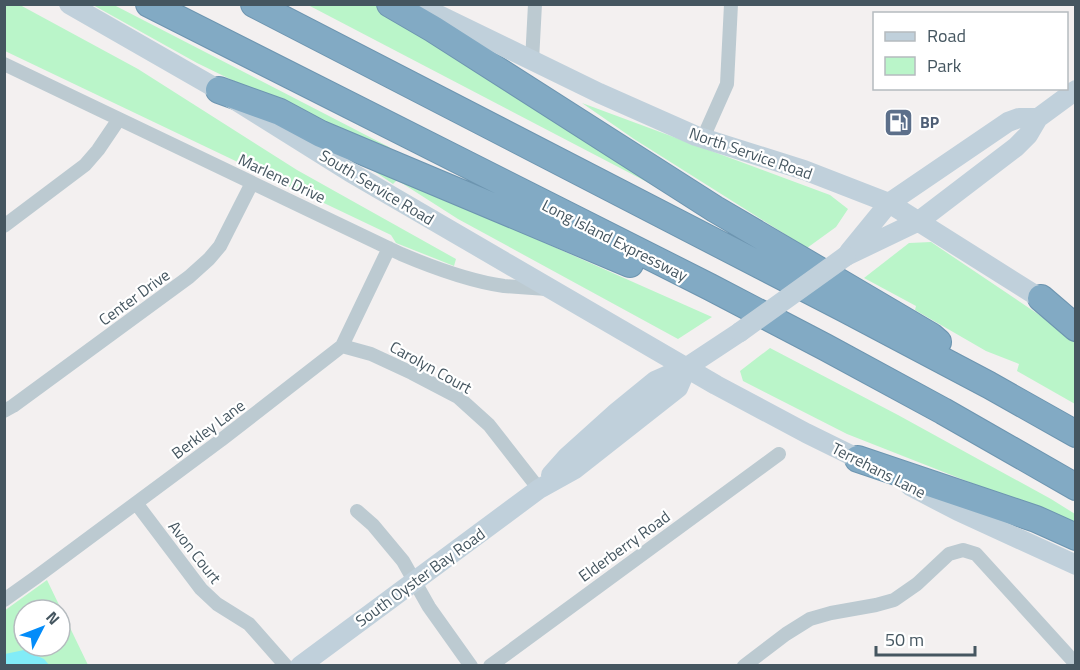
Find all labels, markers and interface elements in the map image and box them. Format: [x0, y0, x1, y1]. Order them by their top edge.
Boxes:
legend [873, 12, 1068, 90]
text: Road [927, 22, 966, 49]
text: Park [927, 52, 962, 79]
fuel station icon: BP [883, 106, 915, 138]
place label: BP [920, 110, 940, 134]
street label: North Service Road [686, 121, 816, 185]
street label: South Service Road [315, 143, 439, 231]
street label: Marlene Drive [234, 147, 330, 209]
street label: Long Island Expressway [538, 193, 692, 287]
street label: Center Drive [93, 263, 175, 331]
street label: Carolyn Court [386, 335, 477, 400]
street label: Berkley Lane [166, 393, 250, 465]
street label: Terrehans Lane [828, 436, 930, 504]
street label: Elderberry Road [573, 505, 675, 587]
street label: Avon Court [163, 515, 227, 589]
street label: South Oyster Bay Road [350, 522, 490, 632]
north arrow [12, 598, 72, 658]
text: N [41, 606, 66, 630]
scale bar [876, 619, 975, 657]
text: 50 m [885, 626, 924, 653]

